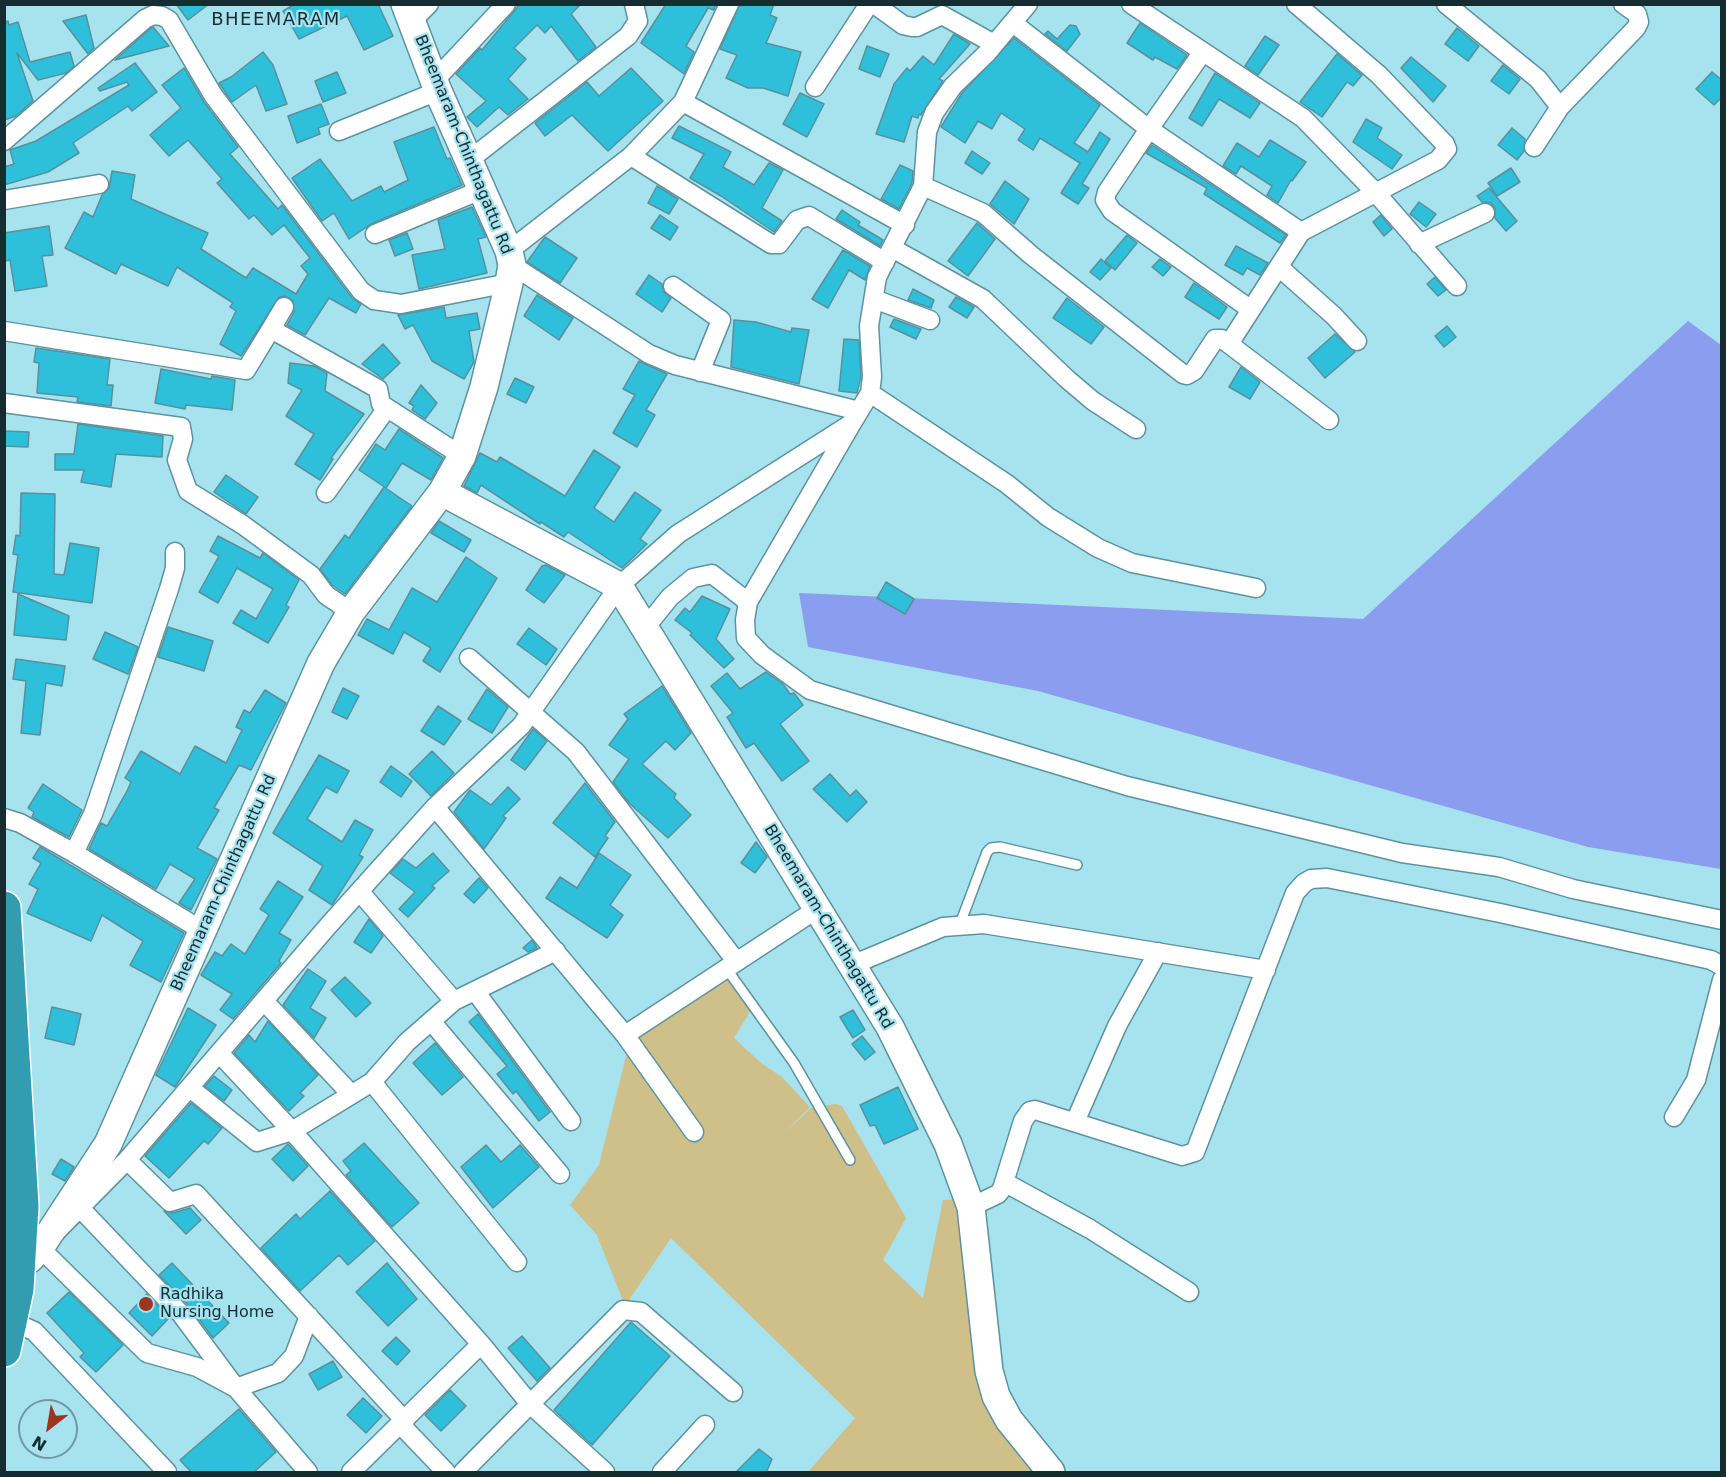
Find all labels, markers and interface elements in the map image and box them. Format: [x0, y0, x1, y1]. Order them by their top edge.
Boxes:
district label: BHEEMARAM [211, 9, 341, 31]
street label: Bheemaram-Chinthagattu Rd [410, 32, 516, 258]
street label: Bheemaram-Chinthagattu Rd [167, 772, 281, 994]
street label: Bheemaram-Chinthagattu Rd [759, 821, 897, 1033]
place label: Radhika Nursing Home [160, 1285, 274, 1323]
marker: Radhika Nursing Home [137, 1295, 155, 1313]
north arrow [18, 1399, 78, 1459]
text: N [29, 1432, 50, 1455]

